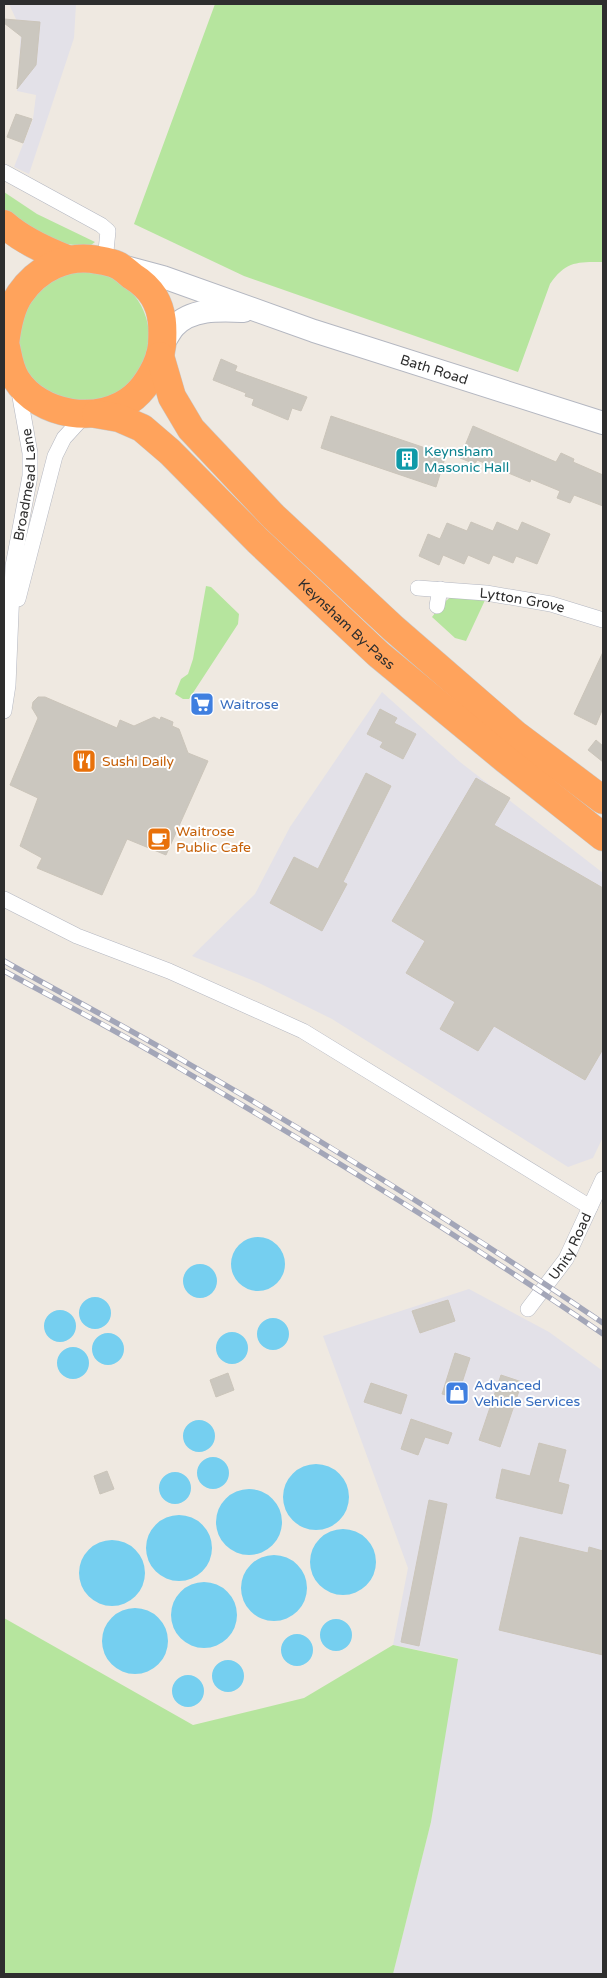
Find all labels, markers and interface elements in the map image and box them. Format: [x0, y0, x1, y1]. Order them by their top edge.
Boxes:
street label: Bath Road [398, 351, 470, 388]
street label: Broadmead Lane [10, 427, 39, 542]
place label: Keynsham Masonic Hall [424, 443, 509, 476]
building icon: Keynsham Masonic Hall [394, 446, 420, 472]
street label: Keynsham By-Pass [294, 575, 398, 674]
street label: Lytton Grove [479, 585, 567, 617]
supermarket icon: Waitrose [189, 691, 215, 717]
place label: Waitrose [220, 696, 279, 713]
restaurant icon: Sushi Daily [71, 748, 97, 774]
place label: Sushi Daily [102, 753, 175, 770]
place label: Waitrose Public Cafe [176, 823, 251, 856]
cafe icon: Waitrose Public Cafe [146, 826, 172, 852]
street label: Unity Road [545, 1210, 595, 1283]
place label: Advanced Vehicle Services [474, 1377, 581, 1410]
shop icon: Advanced Vehicle Services [444, 1380, 470, 1406]

